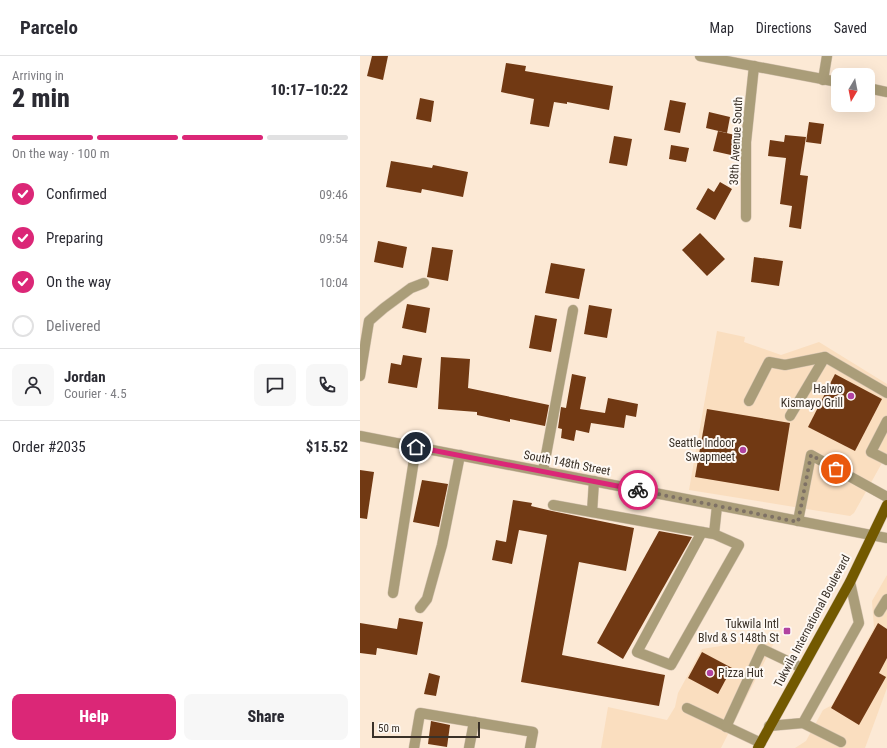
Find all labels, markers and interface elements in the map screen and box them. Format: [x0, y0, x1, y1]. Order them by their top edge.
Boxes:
text: Parcelo [20, 16, 78, 39]
text: Map [710, 20, 734, 36]
text: Directions [756, 20, 812, 36]
text: Saved [834, 20, 867, 36]
text: Arriving in [12, 68, 64, 83]
north arrow [831, 68, 875, 112]
map controls [831, 68, 875, 112]
text: 10:17–10:22 [270, 81, 348, 99]
text: 2 min [12, 83, 70, 113]
street label: 38th Avenue South [727, 96, 745, 186]
text: On the way · 100 m [12, 146, 109, 161]
icon: check [12, 183, 34, 205]
text: Confirmed [46, 185, 107, 203]
text: 09:46 [319, 187, 348, 202]
icon: check [12, 227, 34, 249]
text: Preparing [46, 229, 103, 247]
text: 09:54 [319, 231, 348, 246]
icon: check [12, 271, 34, 293]
text: On the way [46, 273, 111, 291]
text: 10:04 [319, 275, 348, 290]
text: Delivered [46, 317, 101, 335]
button: person [12, 364, 54, 406]
button: chat [254, 364, 296, 406]
button: phone [306, 364, 348, 406]
text: Jordan [64, 368, 106, 386]
place label: Halwo Kismayo Grill [781, 382, 843, 410]
text: Courier · 4.5 [64, 386, 127, 401]
marker: Halwo Kismayo Grill [846, 391, 856, 401]
pin [399, 430, 433, 464]
icon: home [405, 436, 427, 458]
place label: Seattle Indoor Swapmeet [669, 436, 735, 464]
text: Order #2035 [12, 438, 86, 456]
text: $15.52 [306, 438, 348, 456]
marker: Seattle Indoor Swapmeet [738, 445, 748, 455]
street label: South 148th Street [522, 448, 612, 478]
pin [819, 452, 853, 486]
icon: bag [825, 458, 847, 480]
courier [618, 470, 658, 510]
icon: bike [627, 479, 649, 501]
street label: Tukwila International Boulevard [771, 552, 853, 690]
place label: Tukwila Intl Blvd & S 148th St [698, 617, 779, 645]
marker: Tukwila Intl Blvd & S 148th St [782, 626, 792, 636]
place label: Pizza Hut [718, 666, 764, 680]
marker: Pizza Hut [705, 668, 715, 678]
button: Help [12, 694, 176, 740]
button: Share [184, 694, 348, 740]
scale bar [372, 720, 480, 739]
text: 50 m [378, 722, 400, 735]

